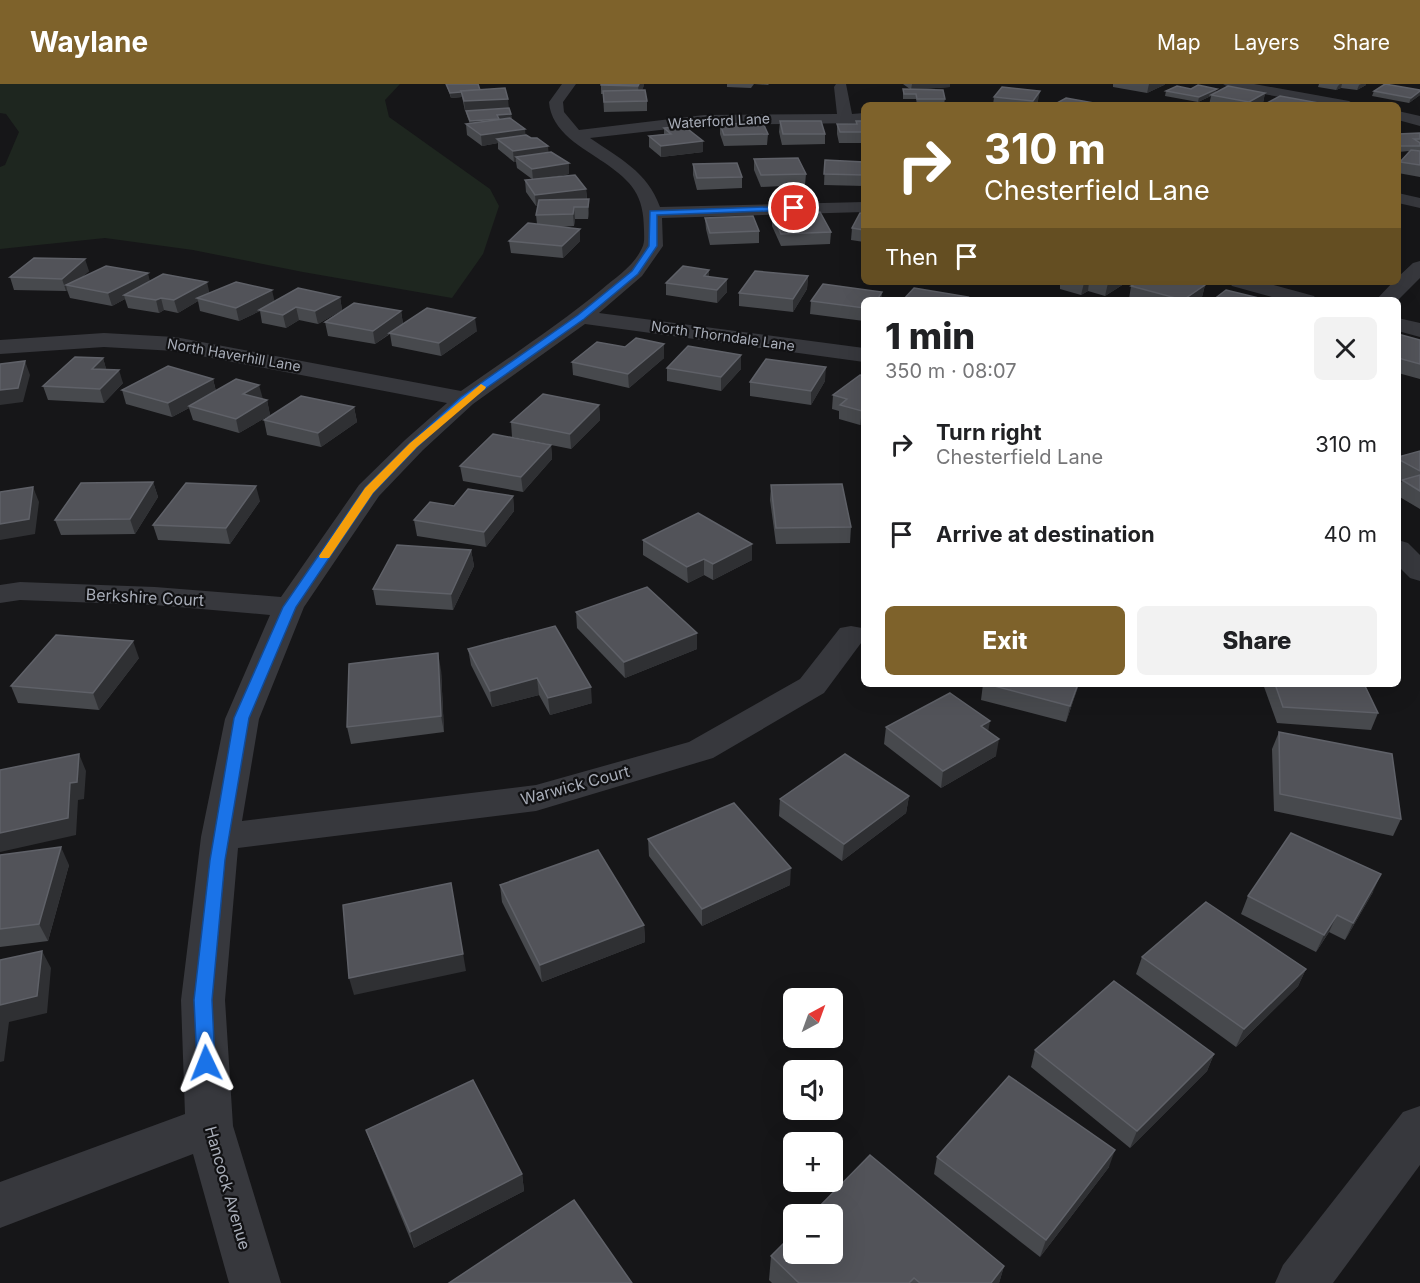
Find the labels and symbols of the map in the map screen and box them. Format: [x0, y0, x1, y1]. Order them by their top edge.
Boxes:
street label: Waterford Lane [668, 109, 770, 132]
pin [768, 182, 819, 233]
street label: North Thorndale Lane [650, 317, 796, 354]
street label: North Haverhill Lane [166, 334, 302, 375]
street label: Berkshire Court [85, 584, 205, 610]
street label: Warwick Court [518, 761, 632, 809]
north arrow [783, 988, 843, 1048]
position arrow [174, 1031, 238, 1095]
street label: Hancock Avenue [201, 1124, 255, 1252]

